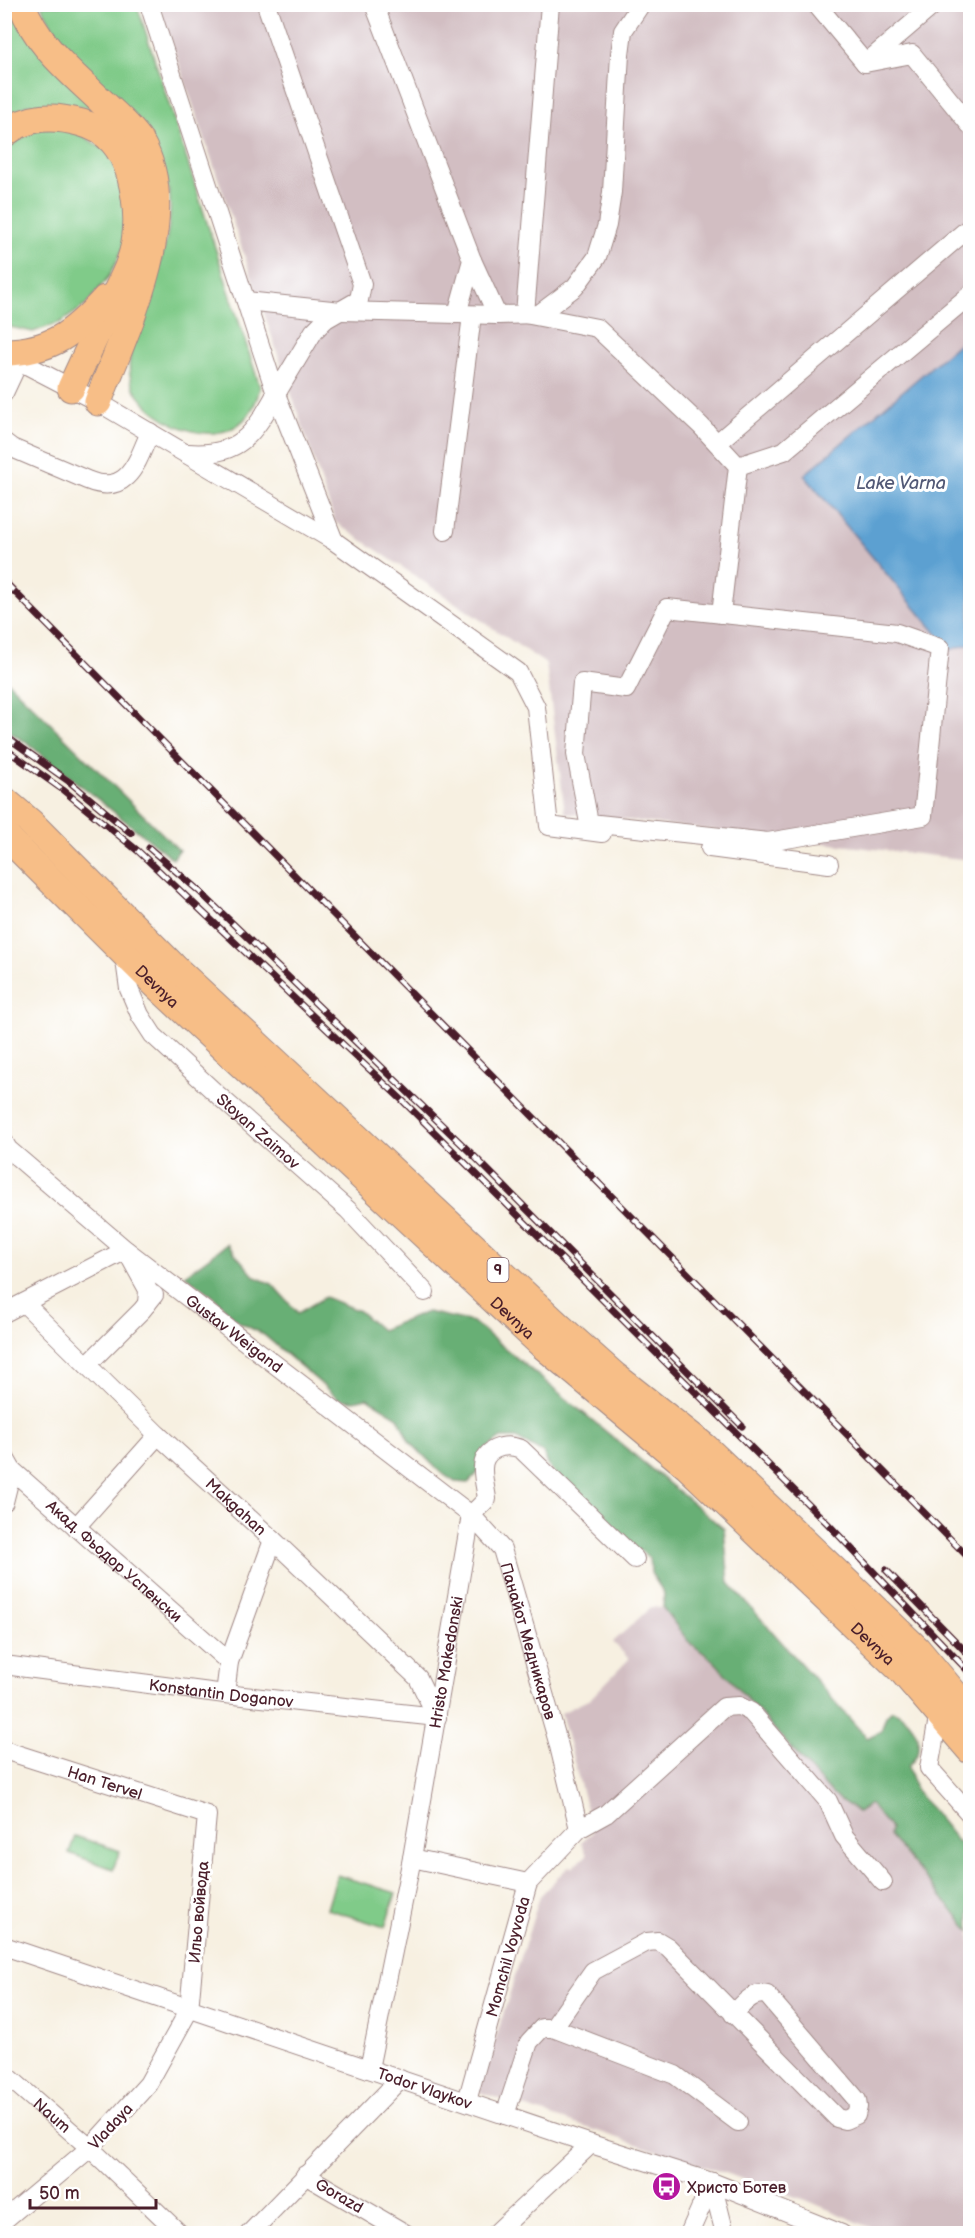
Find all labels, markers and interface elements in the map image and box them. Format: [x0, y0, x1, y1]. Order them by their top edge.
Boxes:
water label: Lake Varna [856, 473, 946, 494]
street label: Devnya [131, 962, 182, 1013]
street label: Stoyan Zaimov [212, 1090, 303, 1174]
road number: 9 [488, 1258, 508, 1282]
street label: Gustav Weigand [181, 1291, 286, 1378]
street label: Devnya [486, 1294, 538, 1344]
street label: Makgahan [201, 1475, 270, 1540]
street label: Акад. Фьодор Успенски [41, 1496, 185, 1627]
street label: Панайот Медникаров [495, 1561, 559, 1722]
street label: Hristo Makedonski [426, 1595, 468, 1730]
street label: Devnya [846, 1619, 898, 1670]
street label: Konstantin Doganov [148, 1676, 295, 1712]
street label: Han Tervel [65, 1763, 144, 1805]
street label: Ильо войвода [186, 1860, 213, 1964]
street label: Momchil Voyvoda [483, 1894, 535, 2019]
street label: Todor Vlaykov [374, 2065, 474, 2114]
street label: Naum [29, 2095, 74, 2138]
street label: Vladaya [85, 2100, 137, 2154]
bus stop icon: Христо Ботев [650, 2171, 682, 2203]
scale bar [30, 2172, 156, 2210]
street label: Gorazd [311, 2175, 366, 2218]
place label: Христо Ботев [687, 2179, 787, 2198]
text: 50 m [39, 2183, 80, 2204]

